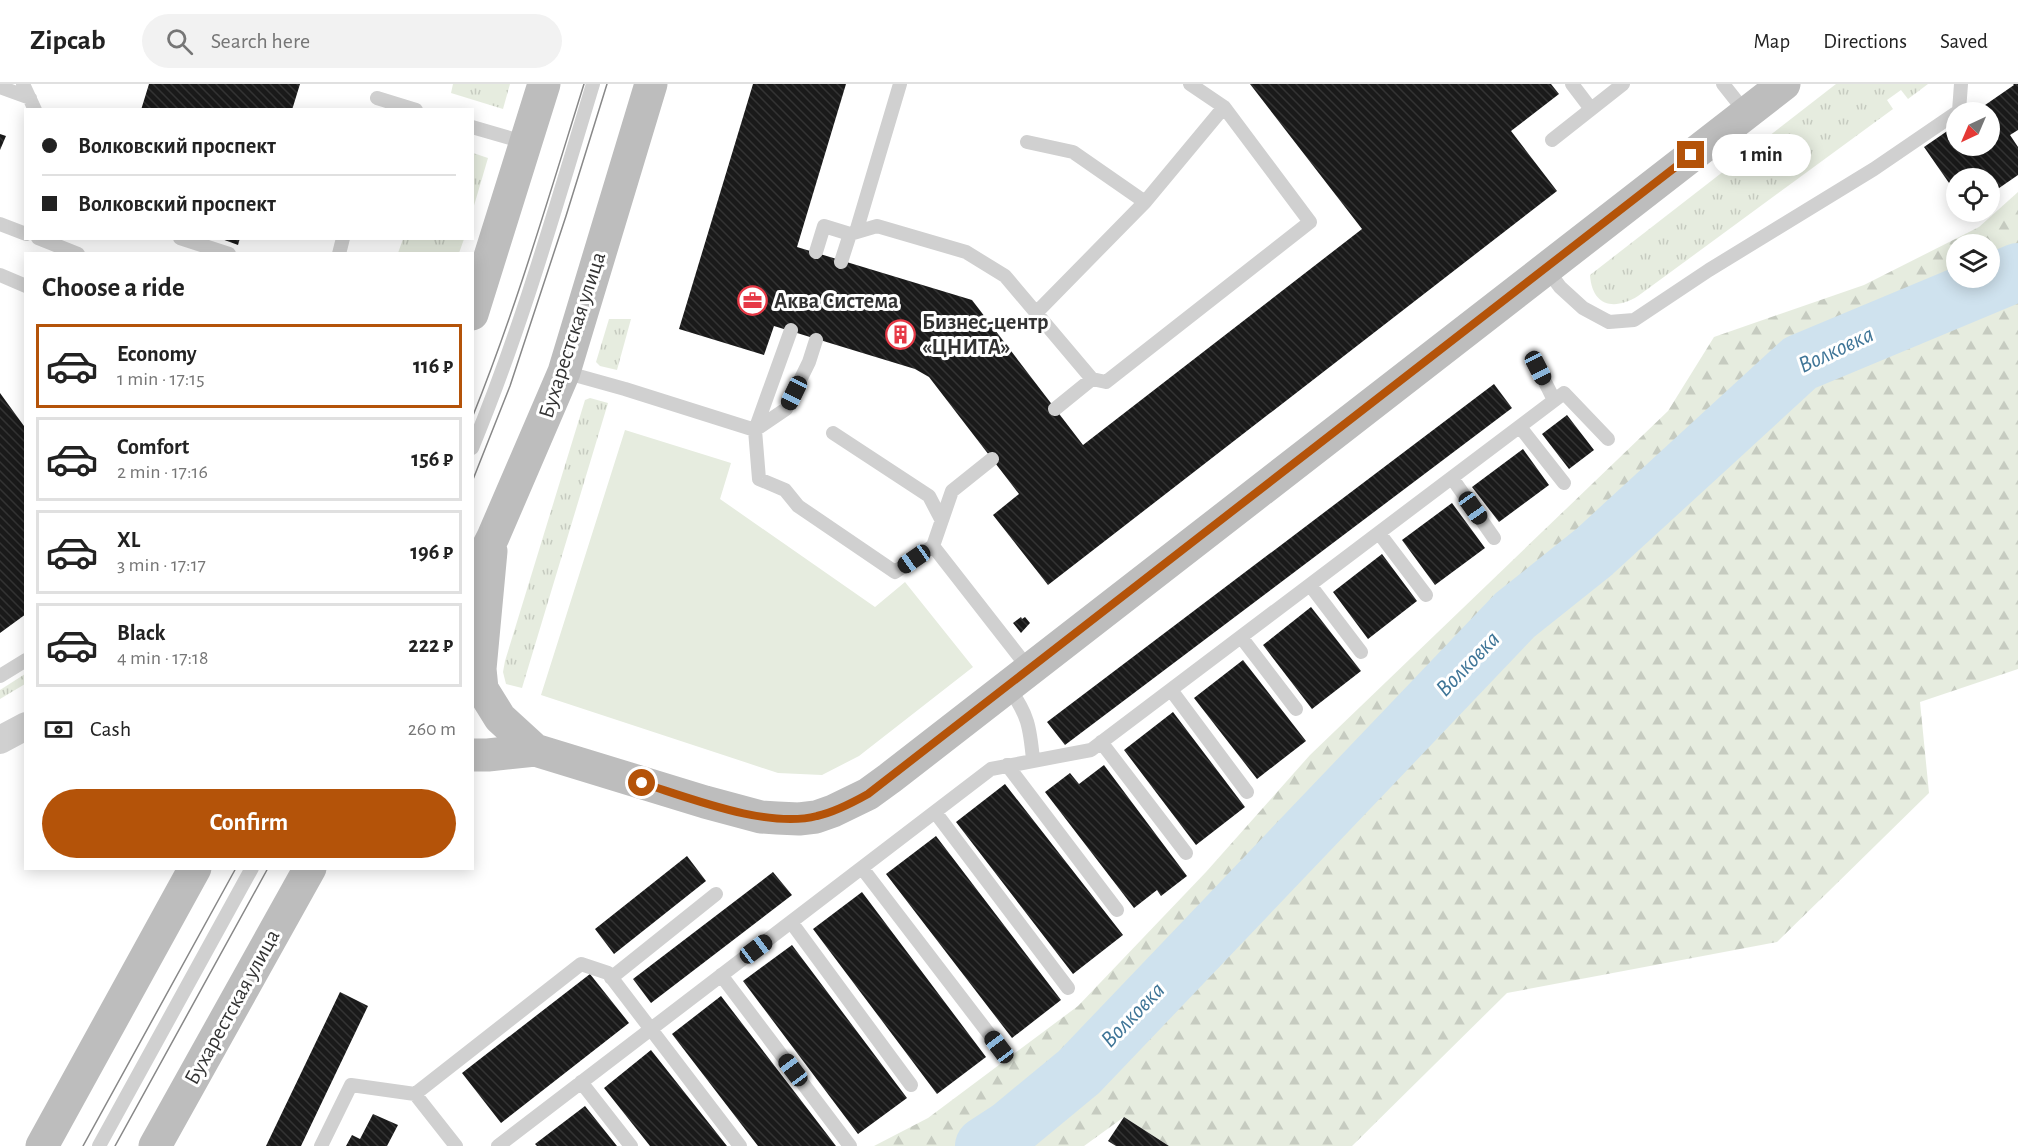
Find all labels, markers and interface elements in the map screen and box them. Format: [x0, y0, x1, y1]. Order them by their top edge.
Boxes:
search box [142, 14, 562, 68]
icon: search [163, 25, 196, 58]
text: Zipcab [30, 27, 106, 55]
text: Search here [211, 30, 310, 52]
text: Map [1754, 31, 1790, 52]
text: Directions [1823, 31, 1907, 52]
text: Saved [1940, 31, 1988, 52]
north arrow [1946, 102, 2000, 156]
map controls [1946, 102, 2000, 288]
callout: 1 min [1712, 134, 1811, 176]
text: Волковский проспект [78, 135, 276, 157]
route end [1677, 141, 1704, 168]
text: 1 min [1740, 145, 1783, 165]
button: locate [1946, 168, 2000, 222]
text: Волковский проспект [78, 193, 276, 215]
button: layers [1946, 234, 2000, 288]
street label: Бухарестская улица [535, 249, 609, 421]
text: Choose a ride [42, 274, 185, 301]
office icon: Аква Система [737, 285, 769, 317]
place label: Аква Система [774, 290, 898, 312]
place label: Бизнес-центр «ЦНИТА» [922, 311, 1048, 358]
building icon: Бизнес-центр «ЦНИТА» [885, 319, 917, 351]
water label: Волковка [1795, 322, 1877, 378]
icon: car [45, 339, 99, 393]
text: Economy [117, 343, 197, 365]
car [1522, 348, 1554, 388]
text: 116 ₽ [413, 355, 453, 377]
text: 1 min · 17:15 [117, 369, 205, 389]
car [778, 373, 810, 413]
icon: car [45, 432, 99, 486]
text: Comfort [117, 436, 189, 458]
text: 156 ₽ [411, 448, 453, 470]
text: 2 min · 17:16 [117, 462, 208, 482]
car [1455, 488, 1491, 528]
icon: car [45, 525, 99, 579]
text: XL [117, 529, 140, 551]
text: 196 ₽ [410, 541, 453, 563]
car [894, 541, 934, 577]
text: 3 min · 17:17 [117, 555, 206, 575]
icon: car [45, 618, 99, 672]
text: Black [117, 622, 165, 644]
water label: Волковка [1432, 627, 1504, 701]
text: 222 ₽ [408, 634, 453, 656]
text: 4 min · 17:18 [117, 648, 208, 668]
icon: cash [42, 713, 75, 746]
text: Cash [90, 718, 131, 740]
text: 260 m [408, 719, 456, 739]
route start [628, 769, 655, 796]
button: Confirm [42, 789, 456, 858]
street label: Бухарестская улица [180, 926, 284, 1088]
car [736, 931, 776, 967]
water label: Волковка [1097, 978, 1169, 1052]
car [981, 1027, 1017, 1067]
car [775, 1050, 811, 1090]

